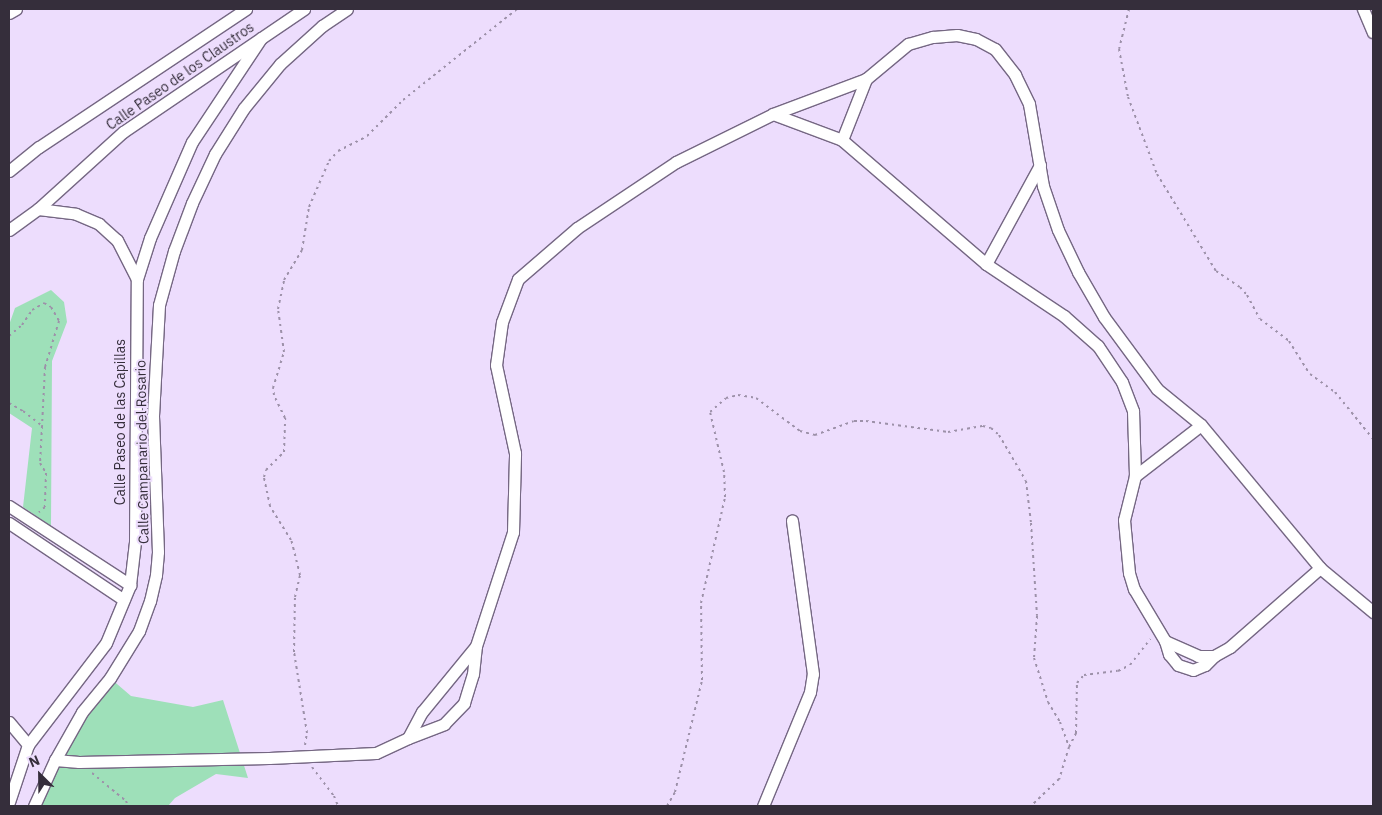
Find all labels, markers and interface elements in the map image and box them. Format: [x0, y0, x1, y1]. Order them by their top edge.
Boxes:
street label: Calle Paseo de los Claustros [103, 19, 257, 133]
street label: Calle Paseo de las Capillas [112, 339, 128, 505]
street label: Calle Campanario del Rosario [132, 360, 152, 544]
north arrow [15, 750, 65, 800]
text: N [26, 751, 42, 771]

